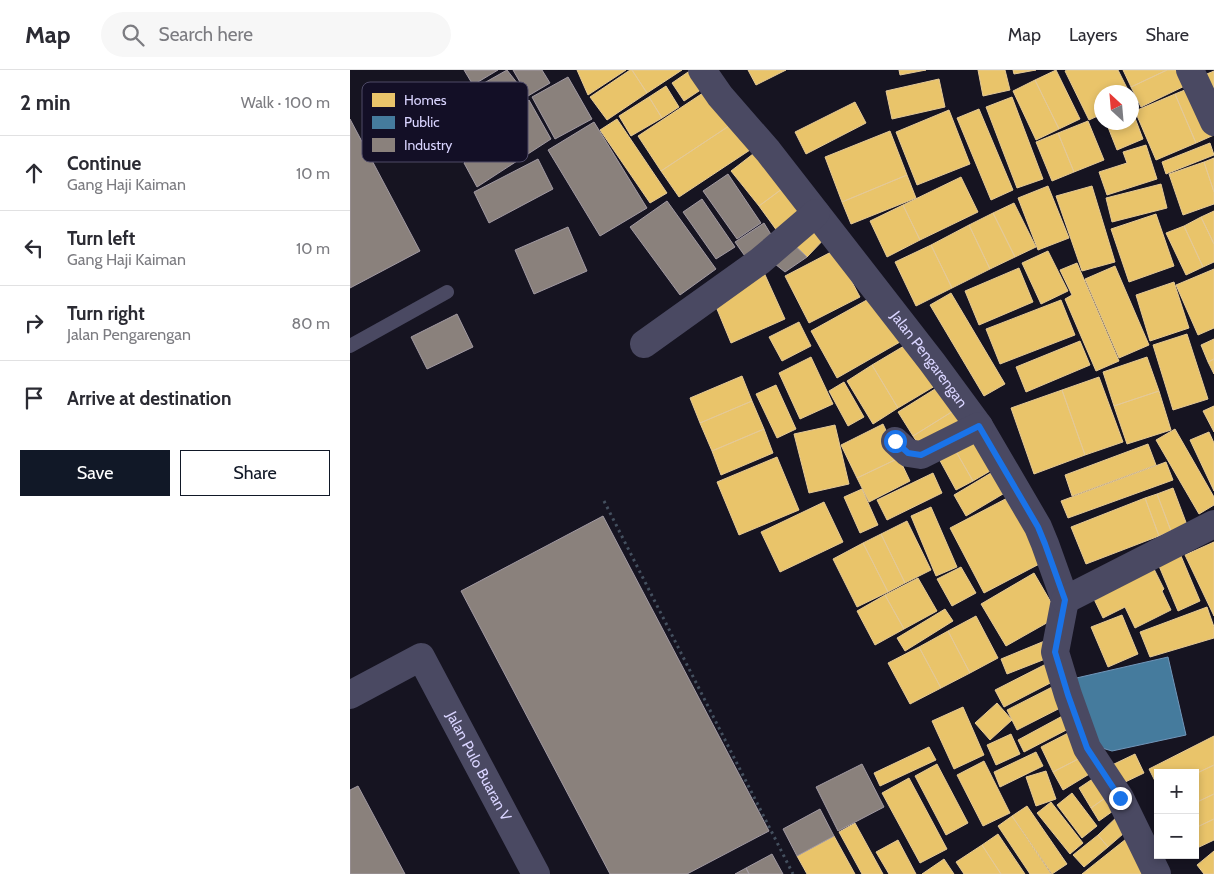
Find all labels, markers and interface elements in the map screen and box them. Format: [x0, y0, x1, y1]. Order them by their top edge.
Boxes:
search box [101, 12, 451, 57]
text: Map [25, 20, 71, 49]
icon: search [119, 21, 147, 49]
text: Search here [159, 23, 253, 46]
text: Map [1008, 24, 1041, 46]
text: Layers [1069, 24, 1118, 46]
text: Share [1146, 24, 1189, 46]
legend [362, 82, 528, 162]
north arrow [1094, 85, 1139, 130]
text: 2 min [20, 90, 71, 115]
text: Homes [404, 91, 447, 109]
text: Walk · 100 m [241, 93, 330, 112]
text: Public [404, 113, 440, 131]
text: Industry [404, 136, 452, 154]
text: Continue [67, 152, 141, 175]
icon: ahead [20, 159, 48, 187]
text: 10 m [296, 164, 330, 183]
text: Gang Haji Kaiman [67, 175, 186, 194]
text: Turn left [67, 227, 135, 250]
icon: left [20, 234, 48, 262]
text: 10 m [296, 239, 330, 258]
text: Gang Haji Kaiman [67, 250, 186, 269]
text: Turn right [67, 302, 145, 325]
street label: Jalan Pengarengan [886, 307, 971, 411]
icon: right [20, 309, 48, 337]
text: 80 m [292, 314, 330, 333]
text: Jalan Pengarengan [67, 325, 191, 344]
icon: arrive [20, 384, 48, 412]
text: Arrive at destination [67, 387, 231, 410]
route start [884, 430, 907, 453]
button: Save [20, 450, 170, 496]
button: Share [180, 450, 330, 496]
street label: Jalan Pulo Buaran V [442, 707, 516, 825]
map controls [1154, 769, 1199, 859]
button: + [1154, 769, 1199, 814]
route end [1109, 787, 1132, 810]
button: − [1154, 814, 1199, 859]

